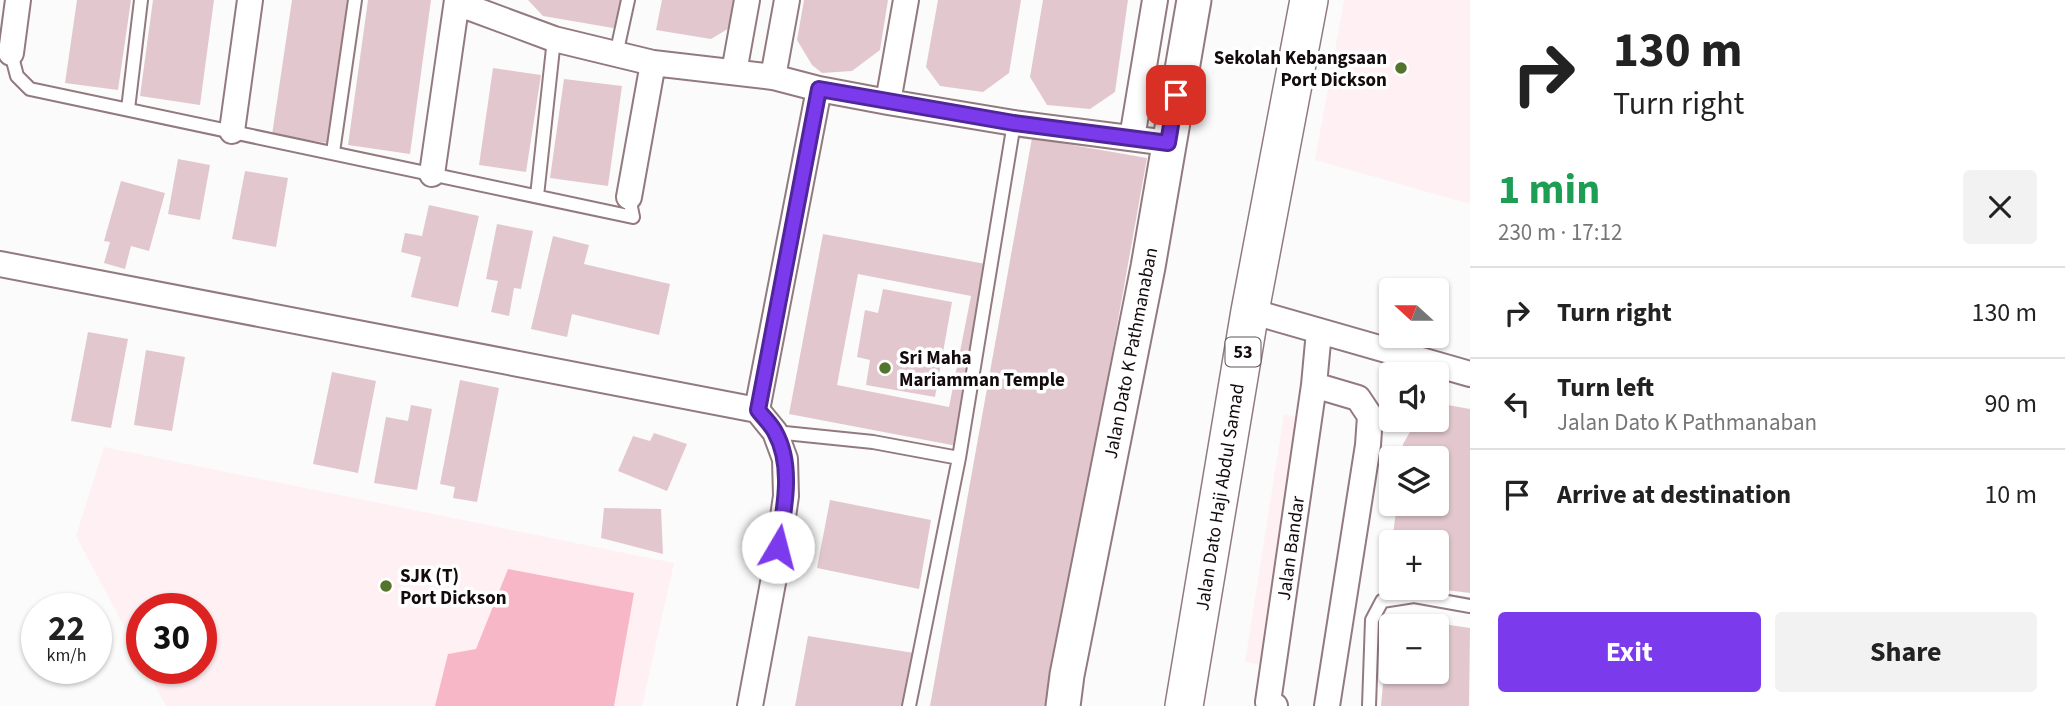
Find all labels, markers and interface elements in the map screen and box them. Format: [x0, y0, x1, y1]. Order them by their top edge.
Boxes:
text: 130 m [1613, 16, 1742, 86]
icon: right [1498, 28, 1589, 119]
place label: Sekolah Kebangsaan Port Dickson [1214, 45, 1387, 94]
marker: Sekolah Kebangsaan Port Dickson [1393, 60, 1409, 76]
pin [1146, 65, 1206, 125]
icon: arrive [1157, 76, 1195, 114]
text: Turn right [1613, 81, 1744, 127]
text: 1 min [1498, 160, 1600, 220]
button: close [1963, 170, 2037, 244]
text: 230 m · 17:12 [1498, 216, 1622, 249]
street label: Jalan Dato K Pathmanaban [1098, 245, 1165, 461]
north arrow [1379, 278, 1449, 348]
map controls [1379, 278, 1449, 684]
icon: right [1498, 294, 1536, 332]
text: Turn right [1557, 294, 1672, 331]
text: 130 m [1971, 294, 2037, 331]
road number: 53 [1226, 338, 1260, 366]
place label: Sri Maha Mariamman Temple [899, 345, 1065, 394]
marker: Sri Maha Mariamman Temple [877, 360, 893, 376]
button: sound [1379, 362, 1449, 432]
text: Turn left [1557, 369, 1654, 406]
street label: Jalan Dato Haji Abdul Samad [1189, 382, 1252, 613]
icon: left [1498, 385, 1536, 423]
text: 90 m [1984, 385, 2037, 422]
text: Jalan Dato K Pathmanaban [1557, 406, 1817, 439]
button: layers [1379, 446, 1449, 516]
icon: arrive [1498, 476, 1536, 514]
text: Arrive at destination [1557, 476, 1791, 513]
text: 10 m [1984, 476, 2037, 513]
street label: Jalan Bandar [1271, 494, 1312, 602]
position arrow [741, 510, 815, 584]
button: + [1379, 530, 1449, 600]
place label: SJK (T) Port Dickson [400, 563, 507, 612]
marker: SJK (T) Port Dickson [378, 578, 394, 594]
speed limit sign: 30 [126, 593, 217, 684]
text: 22 [48, 604, 85, 654]
button: Exit [1498, 612, 1761, 692]
button: Share [1775, 612, 2037, 692]
button: − [1379, 614, 1449, 684]
text: km/h [47, 643, 86, 668]

